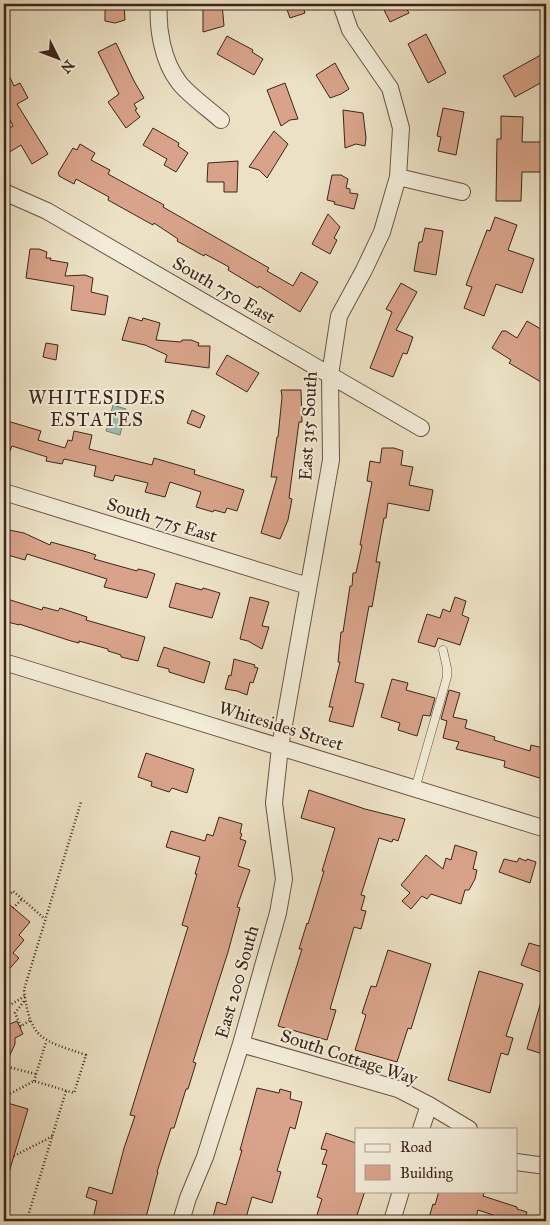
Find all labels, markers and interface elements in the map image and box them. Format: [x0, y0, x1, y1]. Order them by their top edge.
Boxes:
north arrow [32, 32, 82, 82]
text: N [57, 56, 78, 77]
street label: South 750 East [169, 252, 280, 329]
street label: East 315 South [294, 371, 322, 481]
district label: WHITESIDES ESTATES [28, 386, 166, 431]
street label: South 775 East [104, 493, 220, 547]
street label: Whitesides Street [216, 697, 347, 756]
street label: East 200 South [210, 923, 264, 1041]
street label: South Cottage Way [277, 1024, 421, 1091]
legend [355, 1128, 518, 1192]
text: Road [400, 1138, 432, 1156]
text: Building [400, 1164, 454, 1182]

